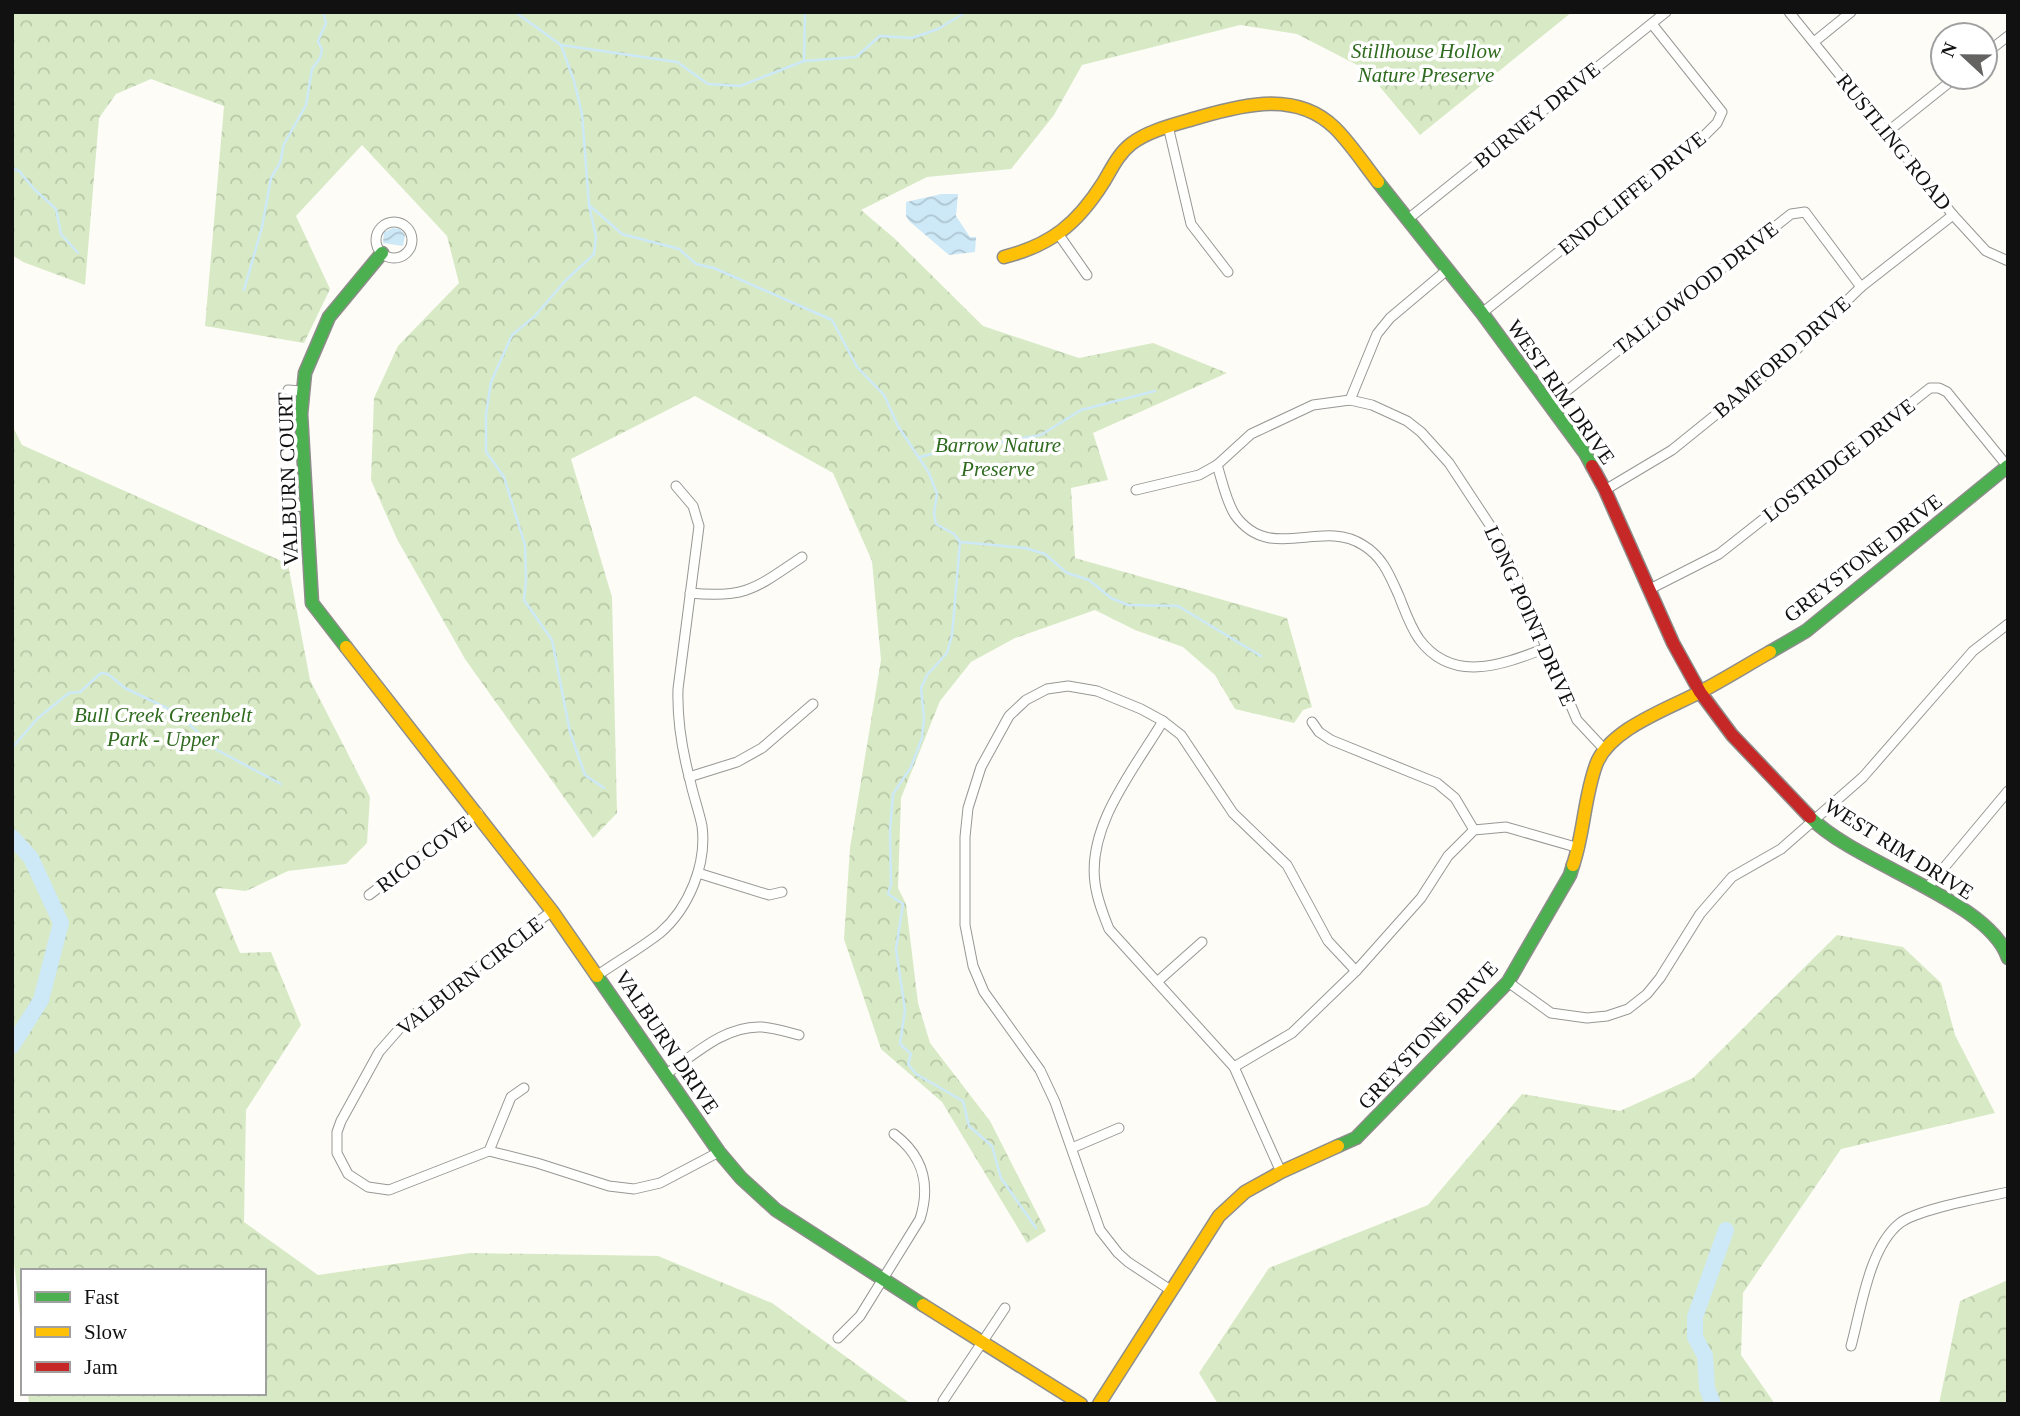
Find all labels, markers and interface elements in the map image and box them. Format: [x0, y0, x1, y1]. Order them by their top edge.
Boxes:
north arrow [1929, 21, 1999, 91]
park label: Stillhouse Hollow Nature Preserve [1351, 39, 1501, 87]
text: N [1936, 39, 1961, 60]
street label: BURNEY DRIVE [1469, 57, 1605, 173]
street label: RUSTLING ROAD [1832, 69, 1956, 215]
street label: ENDCLIFFE DRIVE [1553, 126, 1711, 260]
street label: TALLOWOOD DRIVE [1609, 216, 1783, 360]
street label: BAMFORD DRIVE [1709, 291, 1855, 423]
street label: WEST RIM DRIVE [1502, 315, 1620, 469]
street label: VALBURN COURT [273, 391, 303, 566]
street label: LOSTRIDGE DRIVE [1758, 393, 1920, 527]
park label: Barrow Nature Preserve [935, 433, 1061, 481]
street label: GREYSTONE DRIVE [1779, 489, 1947, 627]
street label: LONG POINT DRIVE [1479, 522, 1581, 710]
park label: Bull Creek Greenbelt Park - Upper [74, 703, 253, 751]
street label: WEST RIM DRIVE [1820, 793, 1978, 905]
street label: RICO COVE [372, 811, 476, 897]
street label: VALBURN CIRCLE [392, 912, 548, 1040]
street label: GREYSTONE DRIVE [1353, 956, 1503, 1114]
street label: VALBURN DRIVE [610, 966, 724, 1118]
legend [21, 1269, 266, 1395]
text: Fast [84, 1285, 119, 1309]
text: Slow [84, 1320, 128, 1344]
text: Jam [84, 1355, 118, 1379]

